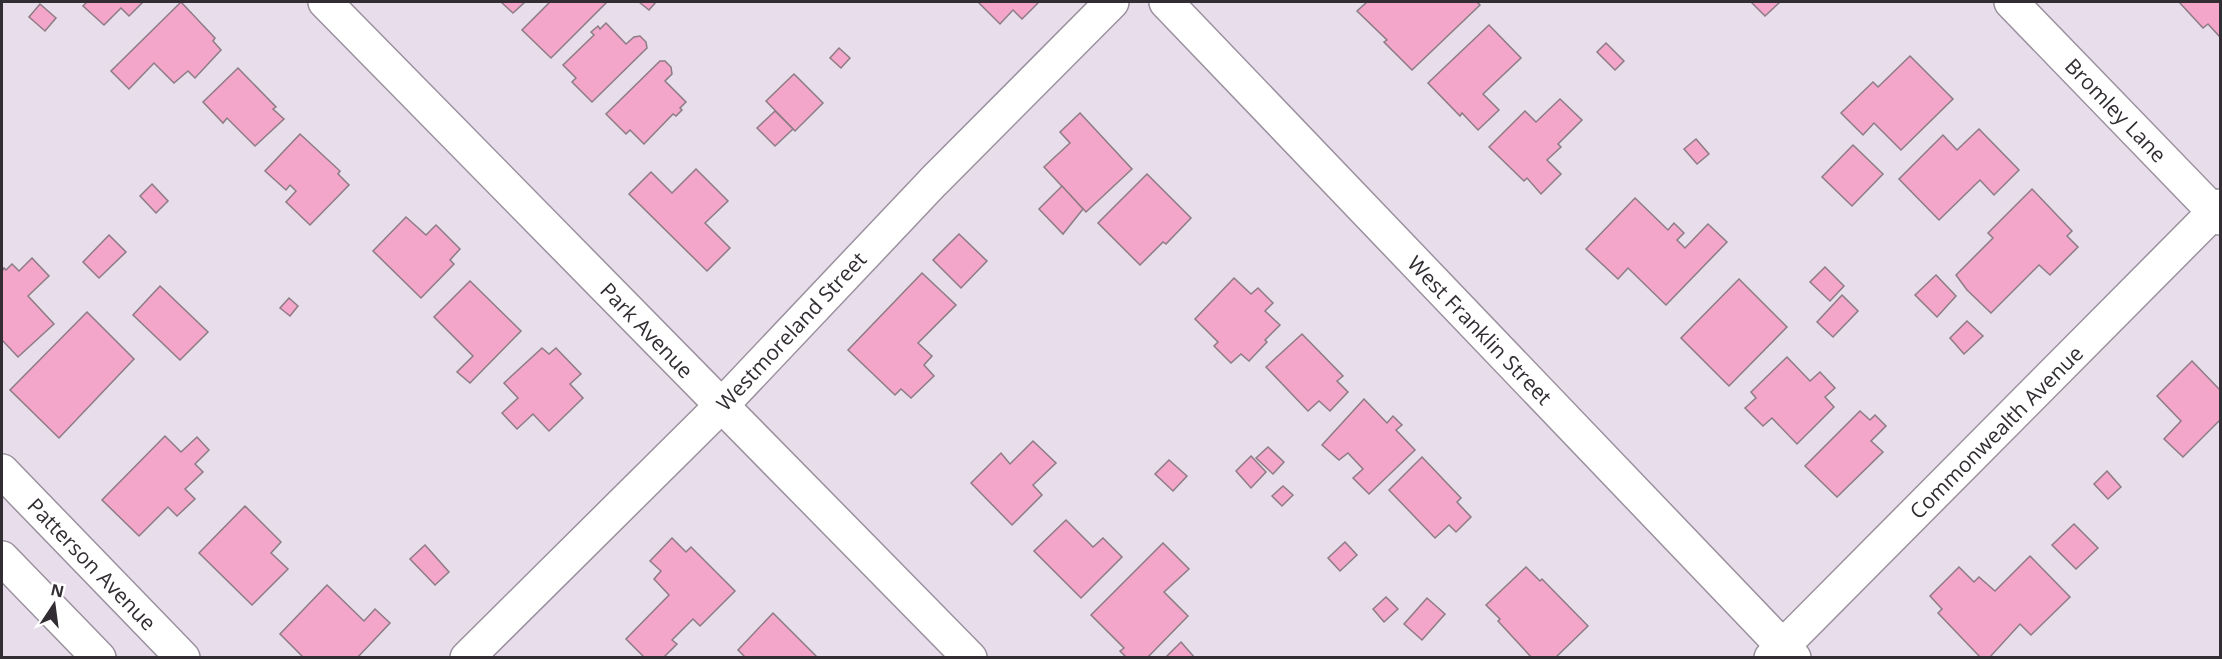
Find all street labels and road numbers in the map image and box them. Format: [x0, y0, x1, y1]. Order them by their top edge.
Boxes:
street label: Bromley Lane [2059, 52, 2173, 168]
street label: Westmoreland Street [710, 245, 872, 417]
street label: West Franklin Street [1402, 250, 1558, 410]
street label: Park Avenue [594, 276, 700, 384]
street label: Commonwealth Avenue [1903, 339, 2089, 525]
street label: Patterson Avenue [22, 492, 162, 636]

